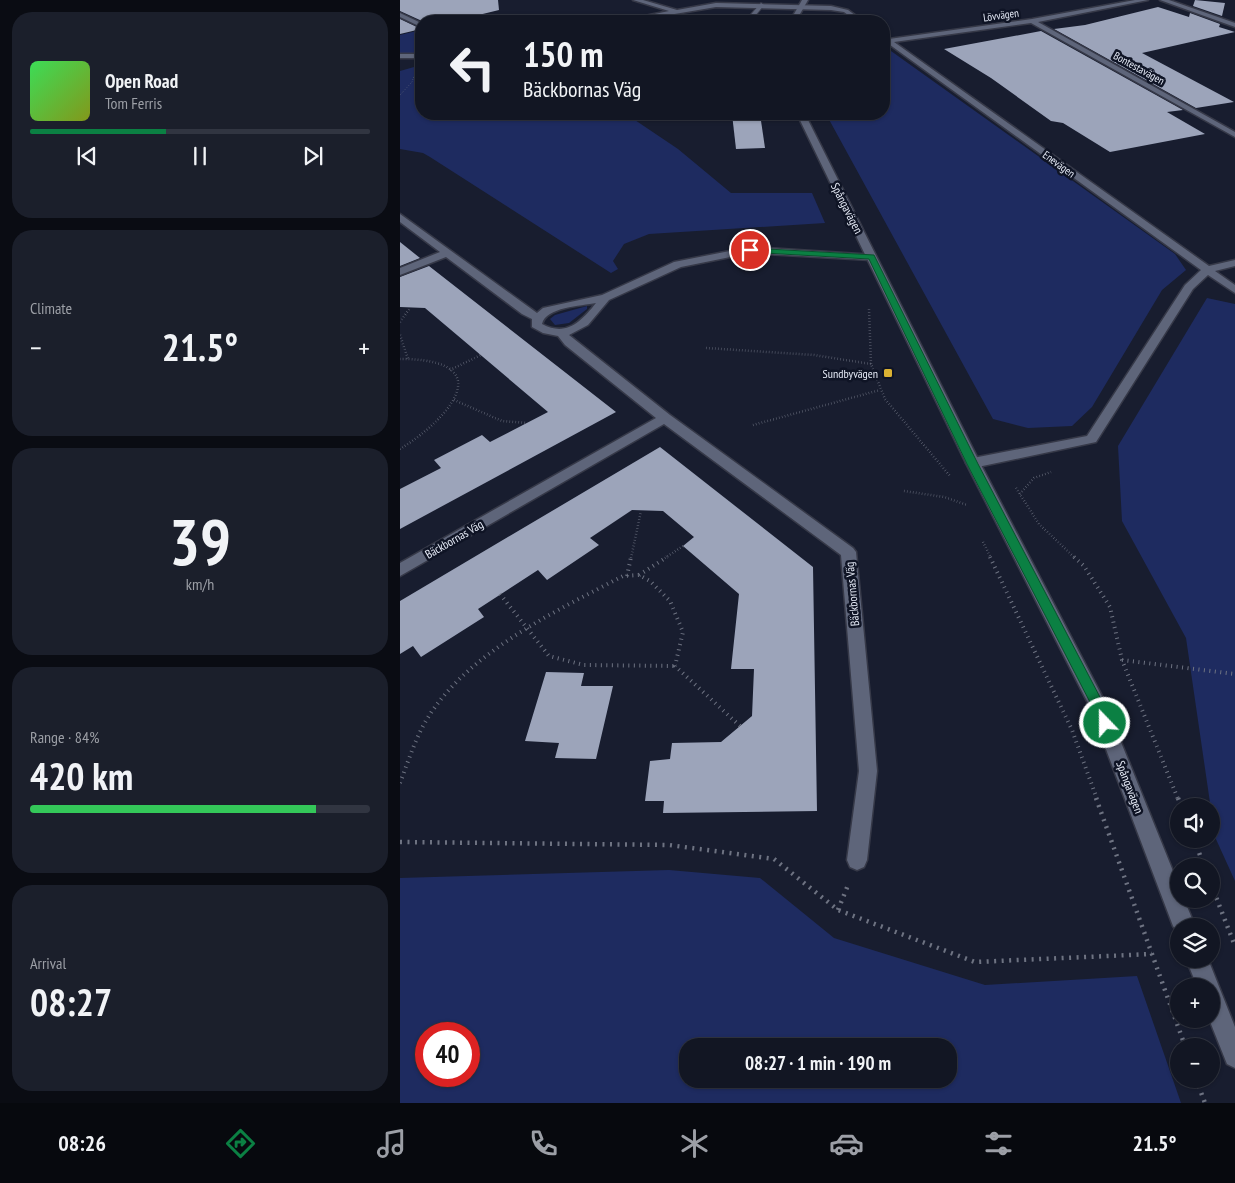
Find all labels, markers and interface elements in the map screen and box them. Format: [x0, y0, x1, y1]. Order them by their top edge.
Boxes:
street label: Lövvägen [982, 6, 1020, 24]
text: 150 m [523, 31, 604, 77]
icon: left [440, 35, 505, 100]
street label: Bontestavägen [1111, 48, 1167, 88]
text: Open Road [105, 69, 178, 93]
text: Bäckbornas Väg [523, 75, 641, 103]
text: Tom Ferris [105, 93, 162, 113]
icon: previous [73, 142, 101, 170]
icon: pause [186, 142, 214, 170]
icon: next [299, 142, 327, 170]
street label: Enevägen [1040, 148, 1078, 181]
street label: Spångavägen [828, 180, 866, 236]
pin [729, 229, 771, 271]
icon: arrive [736, 236, 764, 264]
text: Climate [30, 298, 72, 318]
text: 21.5° [162, 322, 238, 371]
text: − [30, 329, 42, 366]
text: + [358, 329, 370, 366]
place label: Sundbyvägen [823, 366, 878, 381]
marker: Sundbyvägen [882, 367, 894, 379]
text: 39 [169, 499, 231, 583]
street label: Bäckbornas Väg [422, 516, 486, 562]
street label: Bäckbornas Väg [842, 561, 862, 627]
text: km/h [186, 574, 214, 594]
position arrow [1078, 696, 1130, 748]
text: Range · 84% [30, 727, 99, 747]
text: 420 km [30, 751, 133, 800]
street label: Spångavägen [1113, 759, 1147, 815]
map controls [1170, 798, 1220, 1088]
button: sound [1170, 798, 1220, 848]
button: search [1170, 858, 1220, 908]
button: layers [1170, 918, 1220, 968]
text: Arrival [30, 953, 66, 973]
text: 08:27 [30, 977, 112, 1026]
button: + [1170, 978, 1220, 1028]
speed limit sign: 40 [415, 1022, 480, 1087]
button: − [1170, 1038, 1220, 1088]
text: 08:27 · 1 min · 190 m [745, 1051, 891, 1075]
icon: directions [223, 1126, 258, 1161]
icon: music [374, 1126, 409, 1161]
icon: phone [526, 1126, 561, 1161]
icon: climate [677, 1126, 712, 1161]
icon: car [829, 1126, 864, 1161]
icon: filters [981, 1126, 1016, 1161]
text: 08:26 [58, 1129, 106, 1157]
text: 21.5° [1132, 1129, 1177, 1157]

